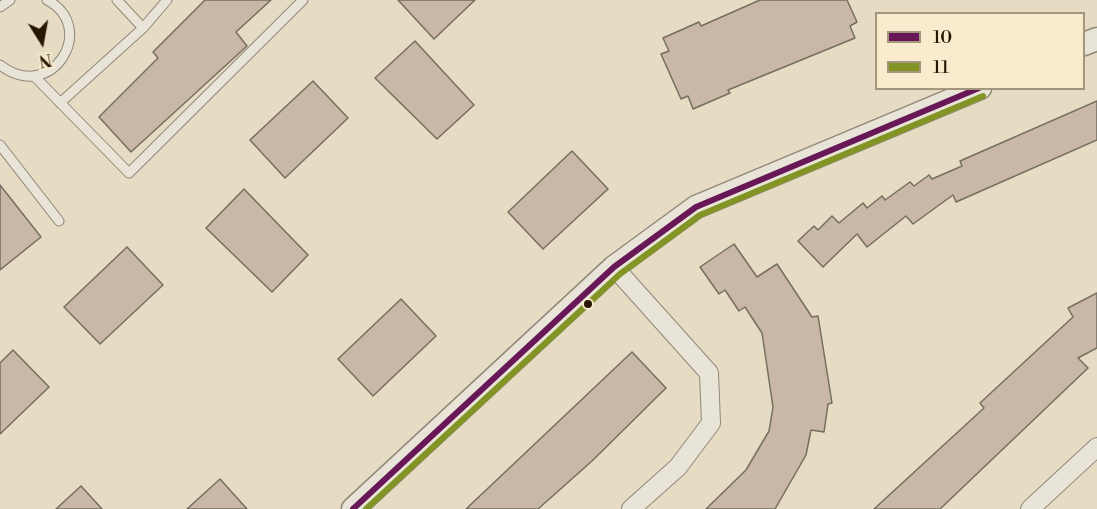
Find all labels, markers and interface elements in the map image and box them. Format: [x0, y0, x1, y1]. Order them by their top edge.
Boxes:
north arrow [12, 12, 72, 72]
legend [875, 12, 1085, 90]
text: 10 [933, 26, 952, 49]
text: N [37, 49, 54, 71]
text: 11 [933, 56, 949, 79]
unlabelled marker [582, 298, 594, 310]

